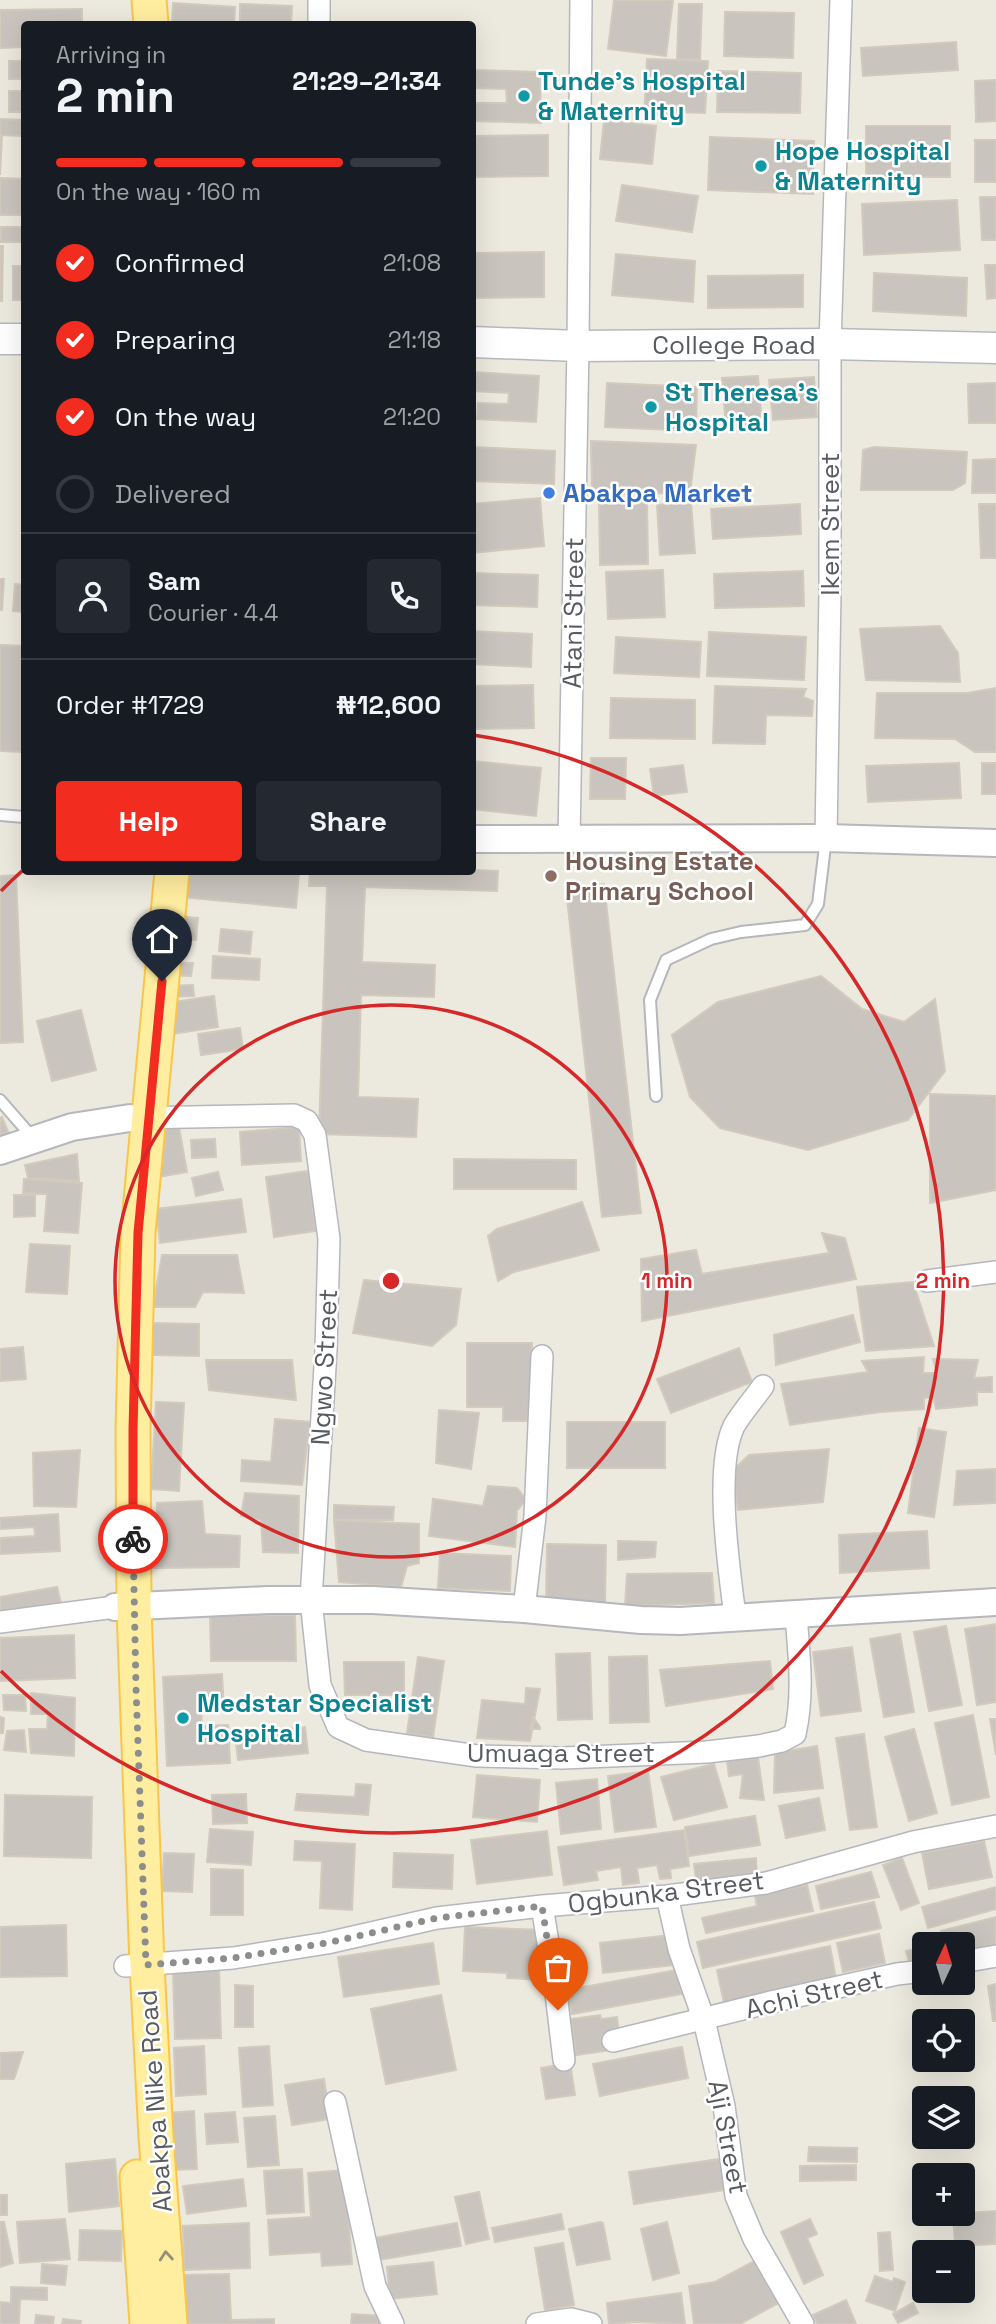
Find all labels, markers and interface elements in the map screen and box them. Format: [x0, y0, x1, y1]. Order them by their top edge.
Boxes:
text: Arriving in [56, 40, 166, 70]
text: 21:29–21:34 [292, 64, 441, 98]
place label: Tunde's Hospital & Maternity [538, 64, 746, 128]
text: 2 min [56, 67, 175, 125]
marker: Tunde's Hospital & Maternity [516, 88, 532, 104]
place label: Hope Hospital & Maternity [775, 134, 950, 198]
marker: Hope Hospital & Maternity [753, 158, 769, 174]
text: On the way · 160 m [56, 177, 261, 207]
icon: check [56, 244, 94, 282]
text: Confirmed [115, 246, 245, 280]
text: 21:08 [383, 248, 441, 278]
icon: check [56, 321, 94, 359]
text: Preparing [115, 323, 236, 357]
text: 21:18 [388, 325, 441, 355]
street label: College Road [652, 328, 816, 362]
place label: St Theresa's Hospital [665, 375, 819, 439]
icon: check [56, 398, 94, 436]
marker: St Theresa's Hospital [643, 399, 659, 415]
text: On the way [115, 400, 256, 434]
text: 21:20 [383, 402, 441, 432]
street label: Ikem Street [813, 452, 847, 596]
place label: Abakpa Market [563, 476, 753, 510]
text: Delivered [115, 477, 231, 511]
marker: Abakpa Market [541, 485, 557, 501]
street label: Atani Street [555, 537, 591, 689]
button: person [56, 559, 130, 633]
button: phone [367, 559, 441, 633]
text: Sam [148, 564, 201, 598]
text: Courier · 4.4 [148, 598, 278, 628]
text: Order #1729 [56, 688, 204, 722]
text: ₦12,600 [336, 688, 441, 722]
button: Help [56, 781, 242, 861]
button: Share [256, 781, 441, 861]
place label: Housing Estate Primary School [565, 844, 754, 908]
marker: Housing Estate Primary School [543, 868, 559, 884]
pin [132, 909, 192, 981]
icon: home [143, 920, 181, 958]
text: 1 min [641, 1267, 693, 1294]
text: 2 min [916, 1267, 970, 1294]
centre of rings [379, 1269, 403, 1293]
street label: Ngwo Street [303, 1288, 345, 1446]
courier [98, 1504, 168, 1574]
icon: bike [114, 1520, 152, 1558]
place label: Medstar Specialist Hospital [197, 1686, 432, 1750]
marker: Medstar Specialist Hospital [175, 1710, 191, 1726]
street label: Umuaga Street [467, 1736, 655, 1770]
street label: Ogbunka Street [566, 1863, 766, 1921]
north arrow [912, 1932, 975, 1995]
map controls [912, 1932, 975, 2303]
pin [528, 1938, 588, 2010]
icon: bag [539, 1949, 577, 1987]
street label: Achi Street [742, 1962, 886, 2026]
street label: Abakpa Nike Road [130, 1988, 180, 2214]
button: locate [912, 2009, 975, 2072]
street label: Aji Street [700, 2077, 756, 2197]
button: layers [912, 2086, 975, 2149]
button: + [912, 2163, 975, 2226]
button: − [912, 2240, 975, 2303]
one-way arrow [159, 2250, 174, 2261]

